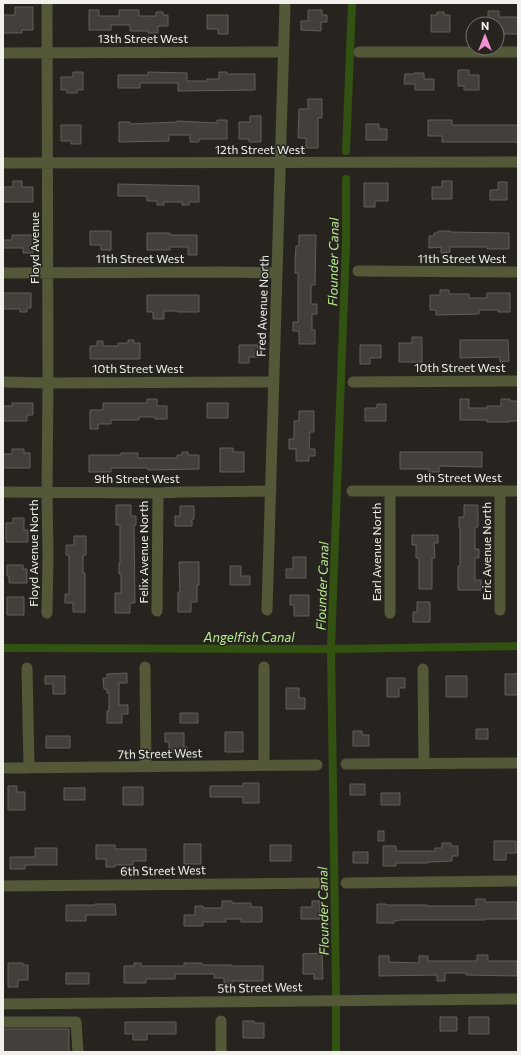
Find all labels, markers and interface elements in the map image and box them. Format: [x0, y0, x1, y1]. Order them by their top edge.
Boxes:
north arrow [465, 16, 505, 56]
text: N [481, 19, 489, 32]
street label: 13th Street West [98, 31, 188, 45]
street label: 12th Street West [215, 142, 305, 156]
street label: Floyd Avenue [27, 212, 41, 284]
water label: Flounder Canal [324, 217, 342, 306]
street label: 11th Street West [96, 251, 184, 265]
street label: 11th Street West [418, 251, 506, 265]
street label: Fred Avenue North [253, 255, 271, 357]
street label: 10th Street West [414, 360, 506, 374]
street label: 10th Street West [92, 361, 184, 375]
street label: 9th Street West [416, 470, 502, 484]
street label: 9th Street West [94, 471, 180, 485]
street label: Floyd Avenue North [26, 499, 40, 607]
street label: Felix Avenue North [136, 501, 150, 603]
street label: Eric Avenue North [479, 502, 493, 600]
street label: Earl Avenue North [369, 503, 383, 601]
water label: Flounder Canal [312, 541, 332, 631]
water label: Angelfish Canal [202, 629, 295, 645]
street label: 7th Street West [117, 745, 203, 761]
street label: 6th Street West [120, 862, 206, 878]
water label: Flounder Canal [314, 866, 332, 955]
street label: 5th Street West [217, 979, 303, 995]

